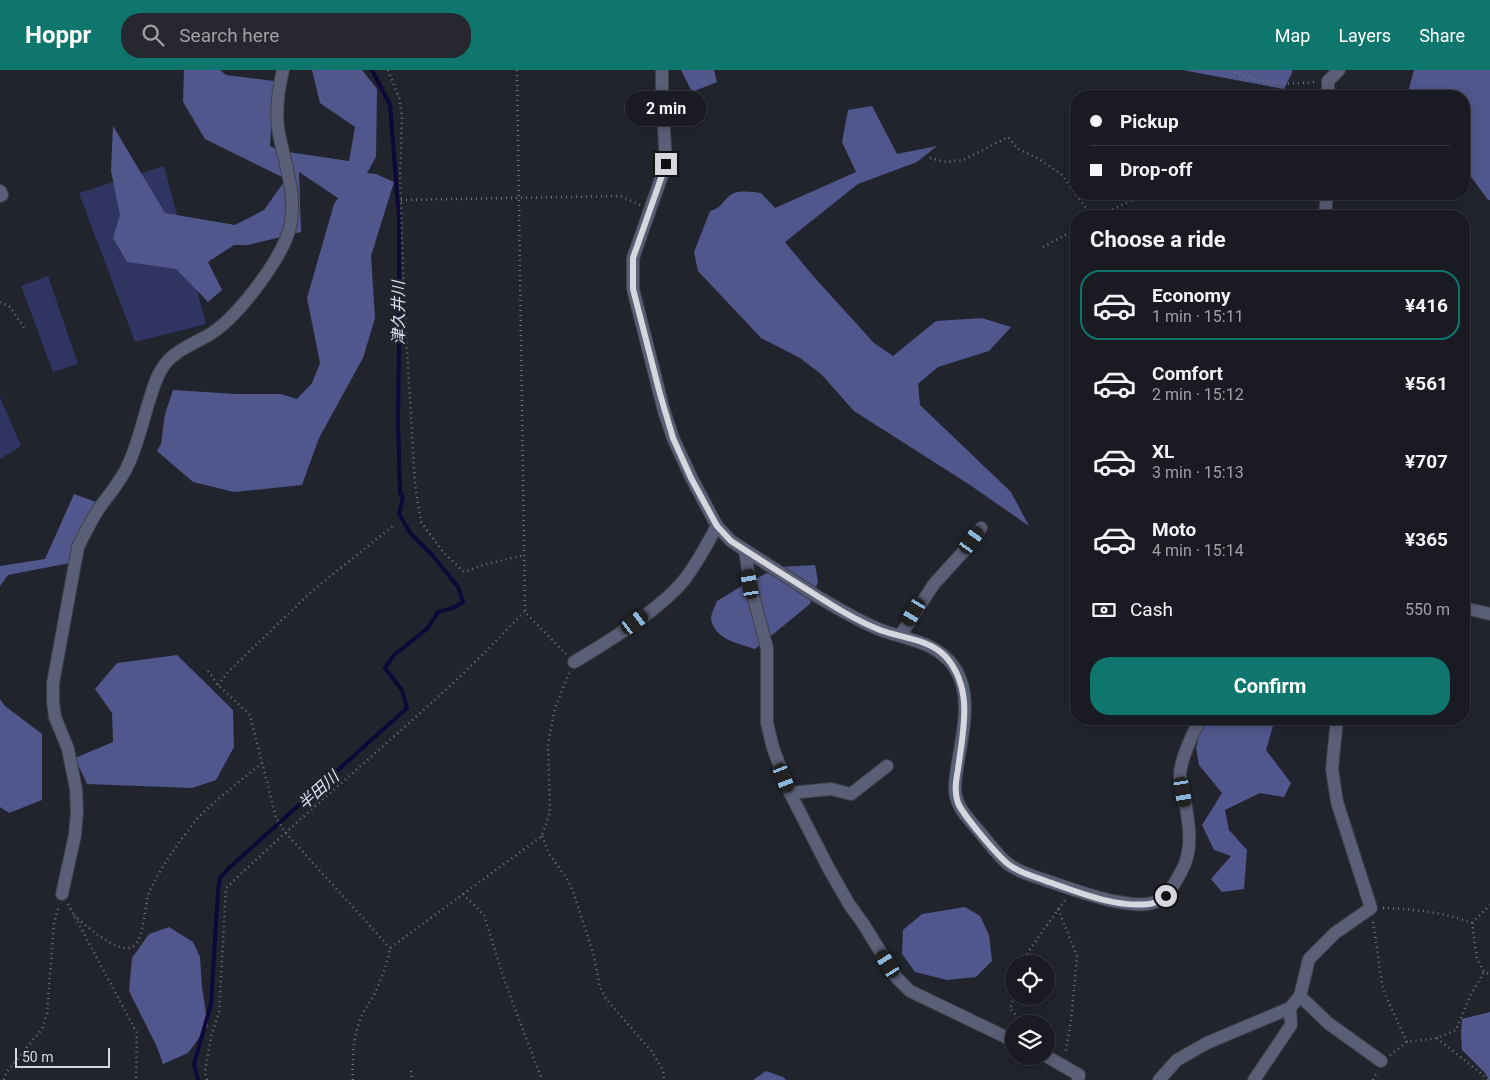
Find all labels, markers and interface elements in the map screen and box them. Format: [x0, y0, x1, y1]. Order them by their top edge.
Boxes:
search box [121, 13, 471, 58]
text: Hoppr [25, 21, 91, 49]
icon: search [139, 21, 167, 49]
text: Search here [179, 24, 279, 47]
text: Map [1275, 25, 1310, 46]
text: Layers [1338, 25, 1391, 46]
text: Share [1419, 25, 1465, 46]
callout: 2 min [625, 92, 707, 126]
text: 2 min [646, 99, 686, 118]
text: Pickup [1120, 110, 1179, 133]
route end [655, 153, 677, 175]
text: Drop-off [1120, 158, 1192, 181]
text: Choose a ride [1090, 227, 1226, 252]
water label: 津久井川 [389, 279, 408, 345]
icon: car [1092, 283, 1137, 328]
text: Economy [1152, 284, 1231, 307]
text: ¥416 [1405, 294, 1448, 317]
text: 1 min · 15:11 [1152, 307, 1244, 326]
icon: car [1092, 361, 1137, 406]
text: Comfort [1152, 362, 1223, 385]
text: ¥561 [1405, 372, 1448, 395]
text: 2 min · 15:12 [1152, 385, 1244, 404]
icon: car [1092, 439, 1137, 484]
text: XL [1152, 440, 1174, 463]
text: ¥707 [1405, 450, 1448, 473]
text: 3 min · 15:13 [1152, 463, 1244, 482]
icon: car [1092, 517, 1137, 562]
text: Moto [1152, 518, 1196, 541]
car [957, 523, 986, 557]
text: ¥365 [1405, 528, 1448, 551]
text: 4 min · 15:14 [1152, 541, 1244, 560]
car [740, 568, 759, 600]
car [899, 595, 928, 629]
icon: cash [1090, 596, 1118, 624]
text: Cash [1130, 598, 1173, 621]
text: 550 m [1405, 600, 1450, 619]
car [618, 607, 651, 637]
button: Confirm [1090, 657, 1450, 715]
car [771, 761, 796, 795]
water label: 半田川 [294, 766, 344, 813]
car [1173, 776, 1192, 808]
route start [1155, 885, 1177, 907]
car [873, 947, 902, 981]
map controls [1005, 955, 1055, 1065]
button: locate [1005, 955, 1055, 1005]
button: layers [1005, 1015, 1055, 1065]
scale bar [15, 1045, 110, 1068]
text: 50 m [22, 1049, 54, 1065]

